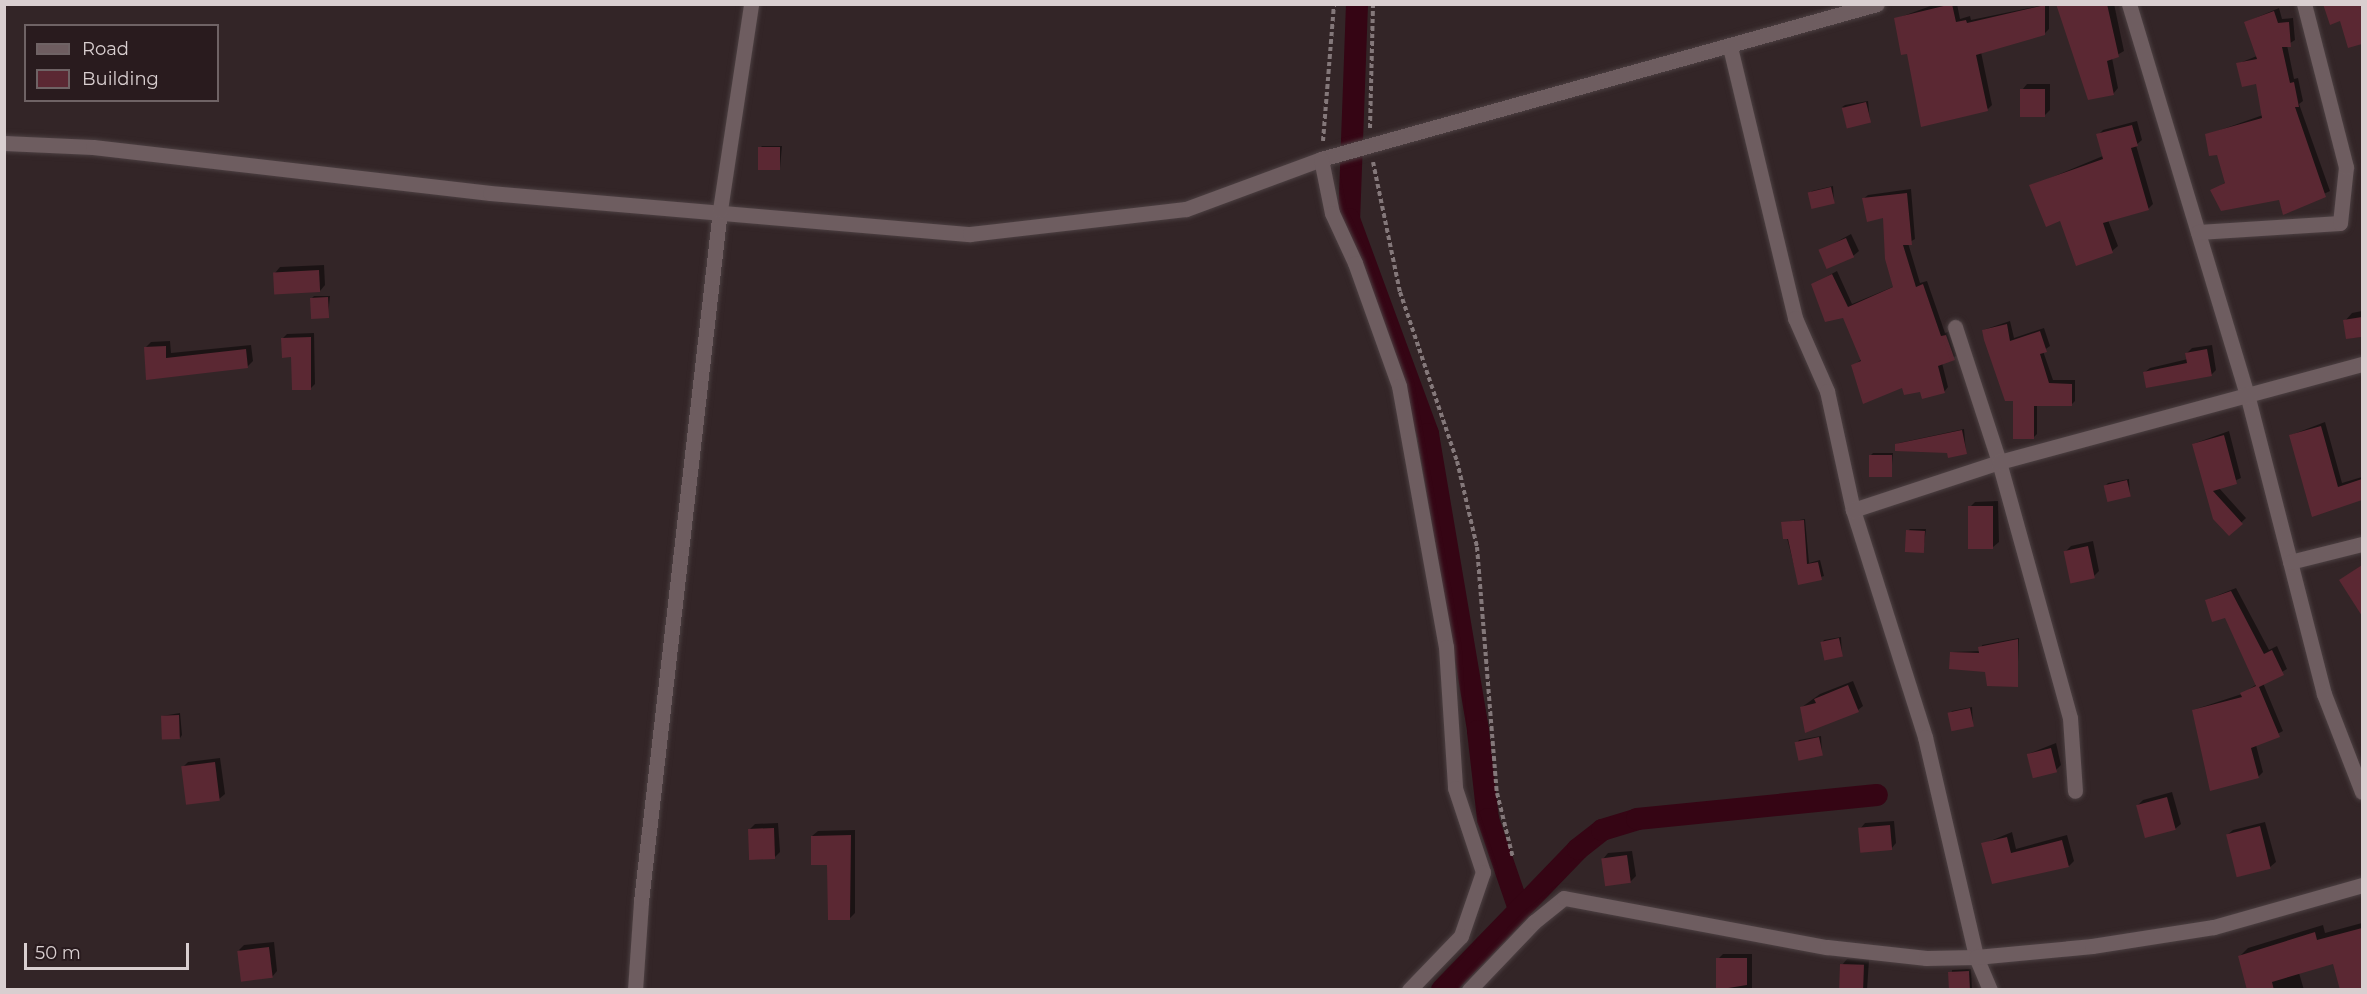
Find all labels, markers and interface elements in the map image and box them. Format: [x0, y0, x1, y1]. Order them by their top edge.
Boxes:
legend [24, 24, 219, 102]
text: Road [82, 38, 129, 60]
text: Building [82, 68, 159, 90]
scale bar [27, 931, 192, 969]
text: 50 m [35, 942, 81, 964]

